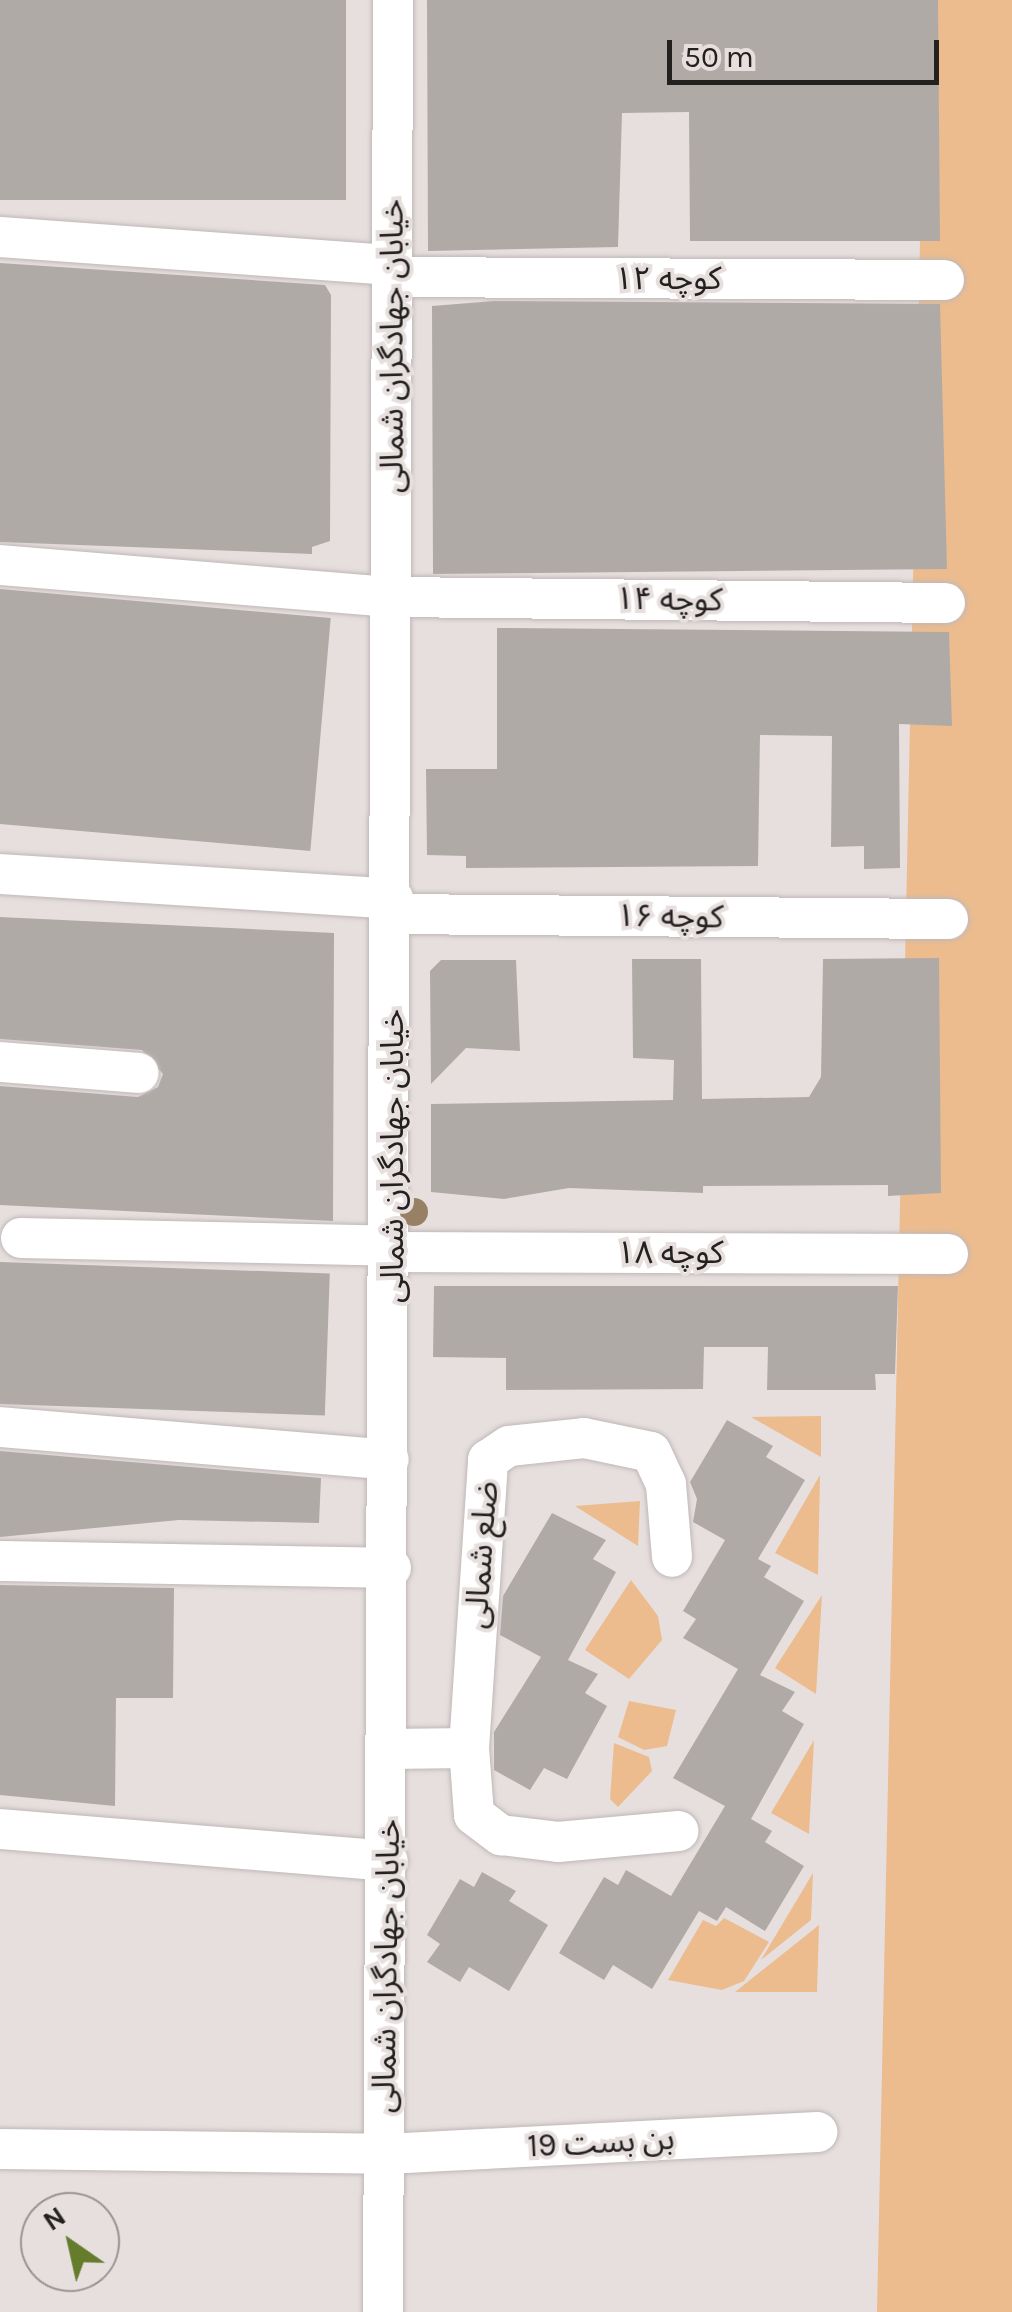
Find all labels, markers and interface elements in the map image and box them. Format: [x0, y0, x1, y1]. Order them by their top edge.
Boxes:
scale bar [672, 20, 944, 82]
text: 50 m [684, 39, 754, 75]
street label: خیابان جهادگران شمالی [374, 199, 412, 493]
street label: کوچه ۱۲ [615, 260, 721, 298]
street label: کوچه ۱۴ [615, 580, 723, 620]
street label: کوچه ۱۶ [616, 897, 724, 937]
street label: خیابان جهادگران شمالی [374, 1009, 412, 1303]
street label: کوچه ۱۸ [617, 1234, 723, 1272]
street label: ضلع شمالی [458, 1480, 506, 1630]
street label: خیابان جهادگران شمالی [365, 1819, 409, 2113]
street label: بن بست 19 [527, 2120, 675, 2166]
north arrow [20, 2192, 120, 2292]
text: N [37, 2199, 72, 2238]

